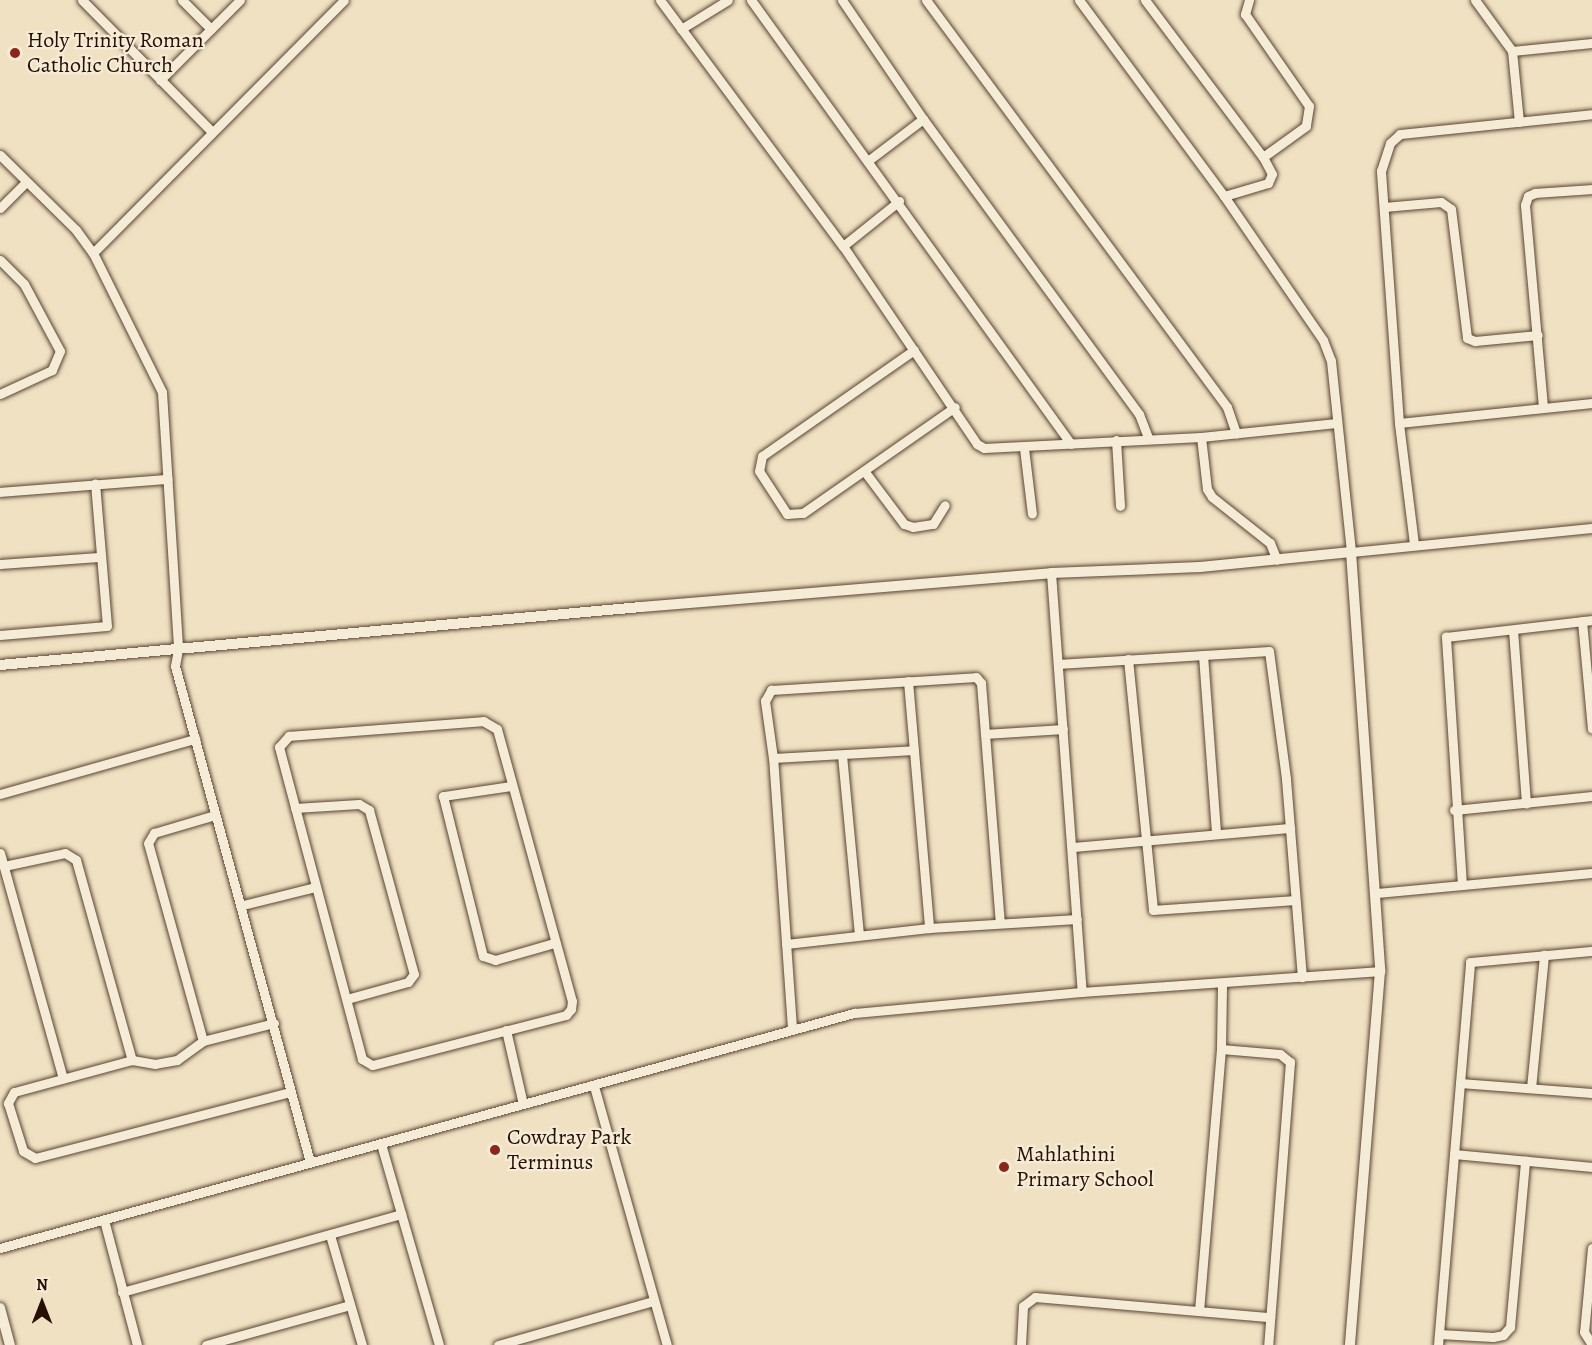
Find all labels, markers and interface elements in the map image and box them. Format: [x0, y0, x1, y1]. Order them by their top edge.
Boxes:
place label: Holy Trinity Roman Catholic Church [27, 27, 204, 78]
marker: Holy Trinity Roman Catholic Church [8, 46, 22, 60]
place label: Cowdray Park Terminus [507, 1124, 631, 1176]
place label: Mahlathini Primary School [1016, 1141, 1154, 1192]
marker: Cowdray Park Terminus [488, 1143, 502, 1157]
marker: Mahlathini Primary School [997, 1160, 1011, 1174]
north arrow [12, 1273, 72, 1333]
text: N [36, 1274, 48, 1296]

